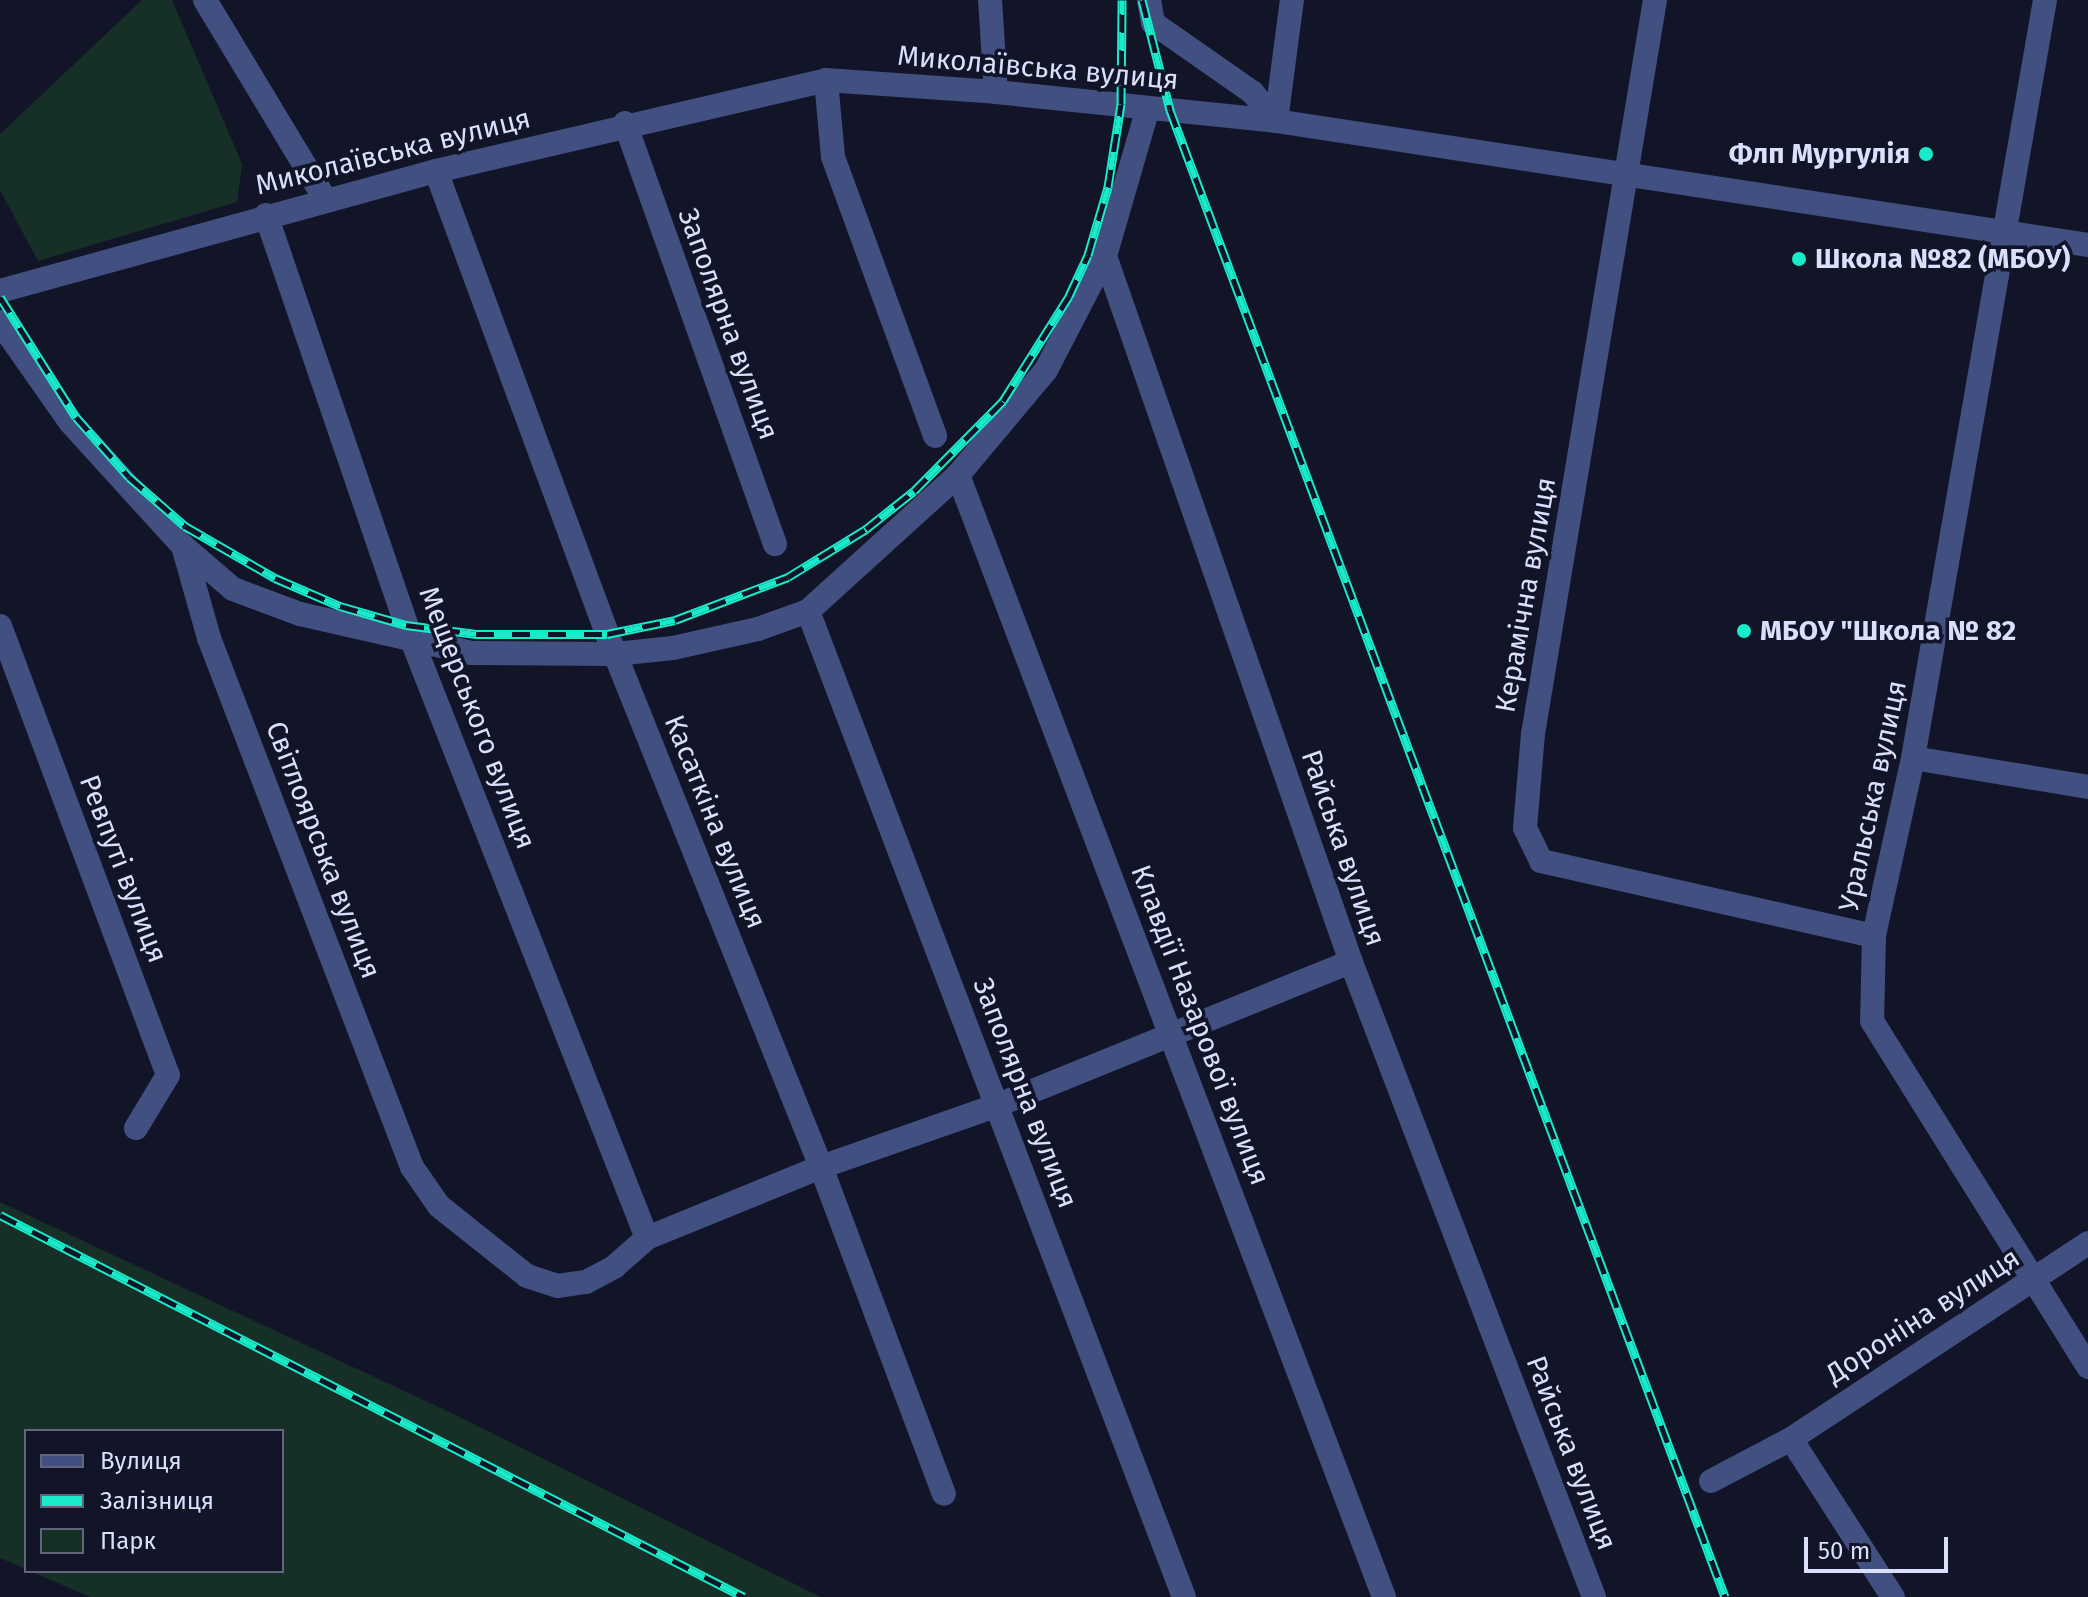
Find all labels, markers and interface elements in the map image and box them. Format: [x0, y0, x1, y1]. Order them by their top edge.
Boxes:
street label: Миколаївська вулиця [896, 39, 1180, 97]
street label: Миколаївська вулиця [252, 102, 534, 202]
place label: Флп Мургулія [1729, 137, 1910, 171]
marker: Флп Мургулія [1917, 145, 1935, 163]
street label: Заполярна вулиця [671, 204, 785, 444]
place label: Школа №82 (МБОУ) [1815, 242, 2070, 276]
marker: Школа №82 (МБОУ) [1790, 250, 1808, 268]
street label: Керамічна вулиця [1489, 475, 1563, 715]
street label: Мещерського вулиця [411, 582, 543, 854]
place label: МБОУ "Школа № 82 [1760, 614, 2016, 648]
marker: МБОУ "Школа № 82 [1735, 622, 1753, 640]
street label: Уральська вулиця [1832, 677, 1914, 915]
street label: Касаткіна вулиця [657, 710, 773, 934]
street label: Світлоярська вулиця [258, 717, 388, 983]
street label: Райська вулиця [1294, 746, 1392, 950]
street label: Ревпуті вулиця [72, 770, 174, 968]
street label: Клавдії Назарової вулиця [1123, 860, 1277, 1190]
street label: Заполярна вулиця [966, 973, 1084, 1213]
street label: Дороніна вулиця [1820, 1241, 2026, 1391]
street label: Райська вулиця [1519, 1351, 1623, 1555]
legend [24, 1429, 284, 1573]
text: Вулиця [100, 1447, 182, 1475]
text: Залізниця [100, 1487, 214, 1515]
scale bar [1808, 1521, 1952, 1571]
text: Парк [100, 1527, 156, 1555]
text: 50 m [1818, 1537, 1870, 1565]

